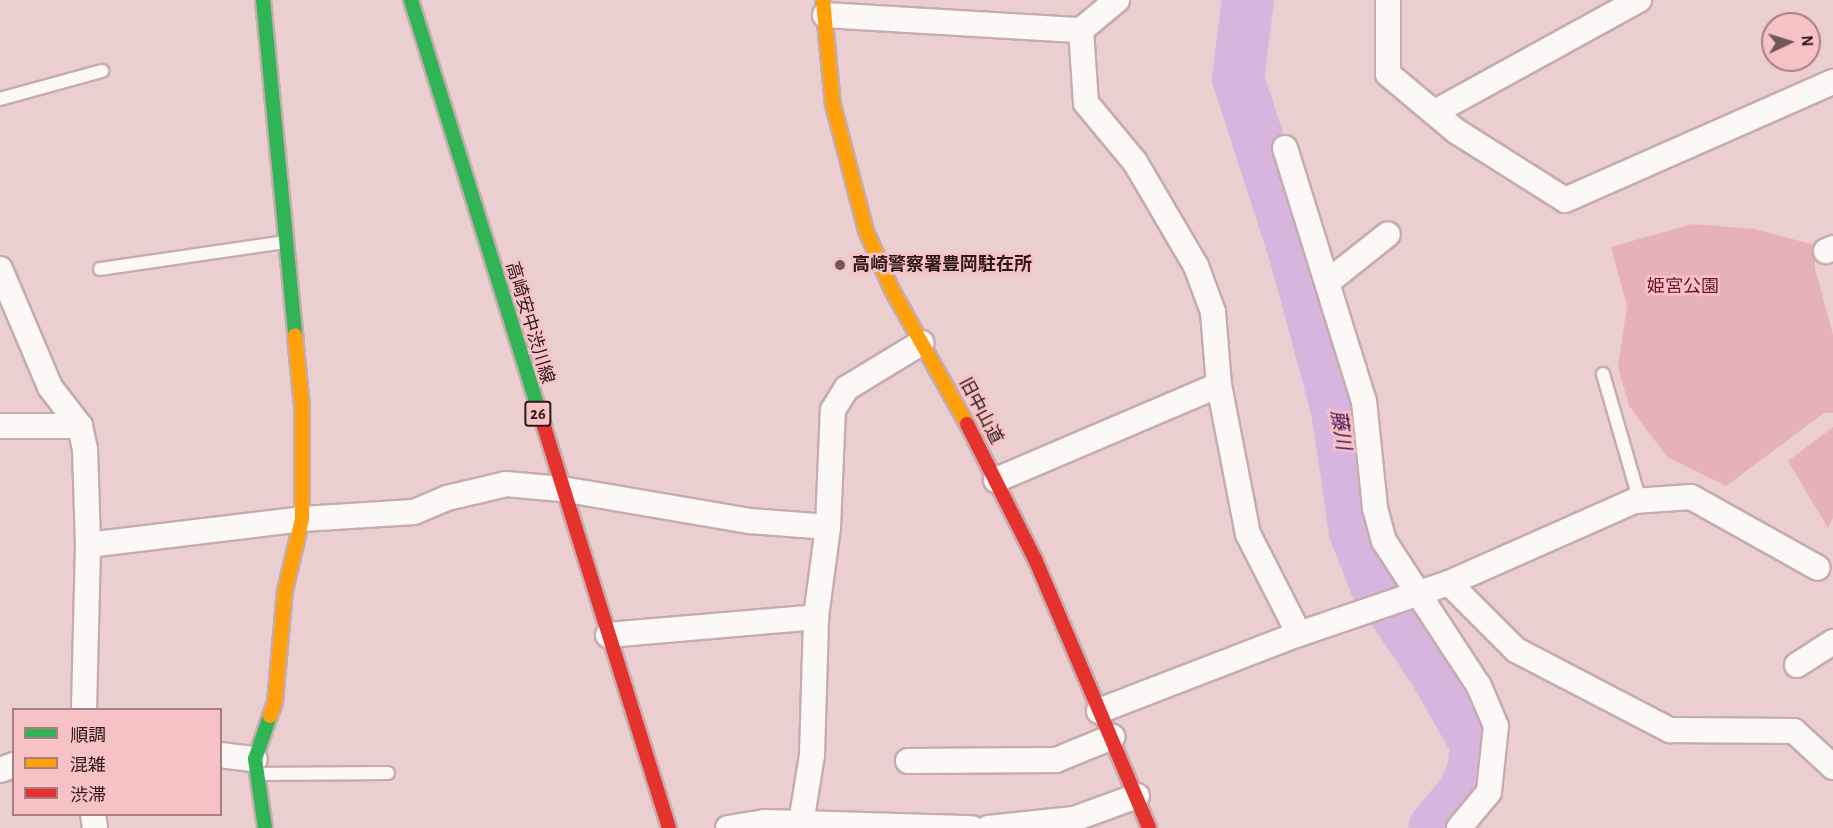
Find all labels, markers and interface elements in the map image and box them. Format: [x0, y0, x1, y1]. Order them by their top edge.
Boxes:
north arrow [1761, 12, 1821, 72]
text: N [1799, 35, 1815, 47]
place label: 高崎警察署豊岡駐在所 [852, 254, 1032, 276]
marker: 高崎警察署豊岡駐在所 [833, 258, 847, 272]
street label: 高崎安中渋川線 [500, 260, 558, 386]
park label: 姫宮公園 [1647, 276, 1719, 298]
street label: 旧中山道 [954, 374, 1006, 448]
road number: 26 [523, 401, 553, 427]
water label: 藤川 [1325, 408, 1355, 452]
legend [12, 708, 222, 816]
text: 順調 [70, 727, 106, 745]
text: 混雑 [70, 757, 106, 775]
text: 渋滞 [70, 787, 106, 805]

